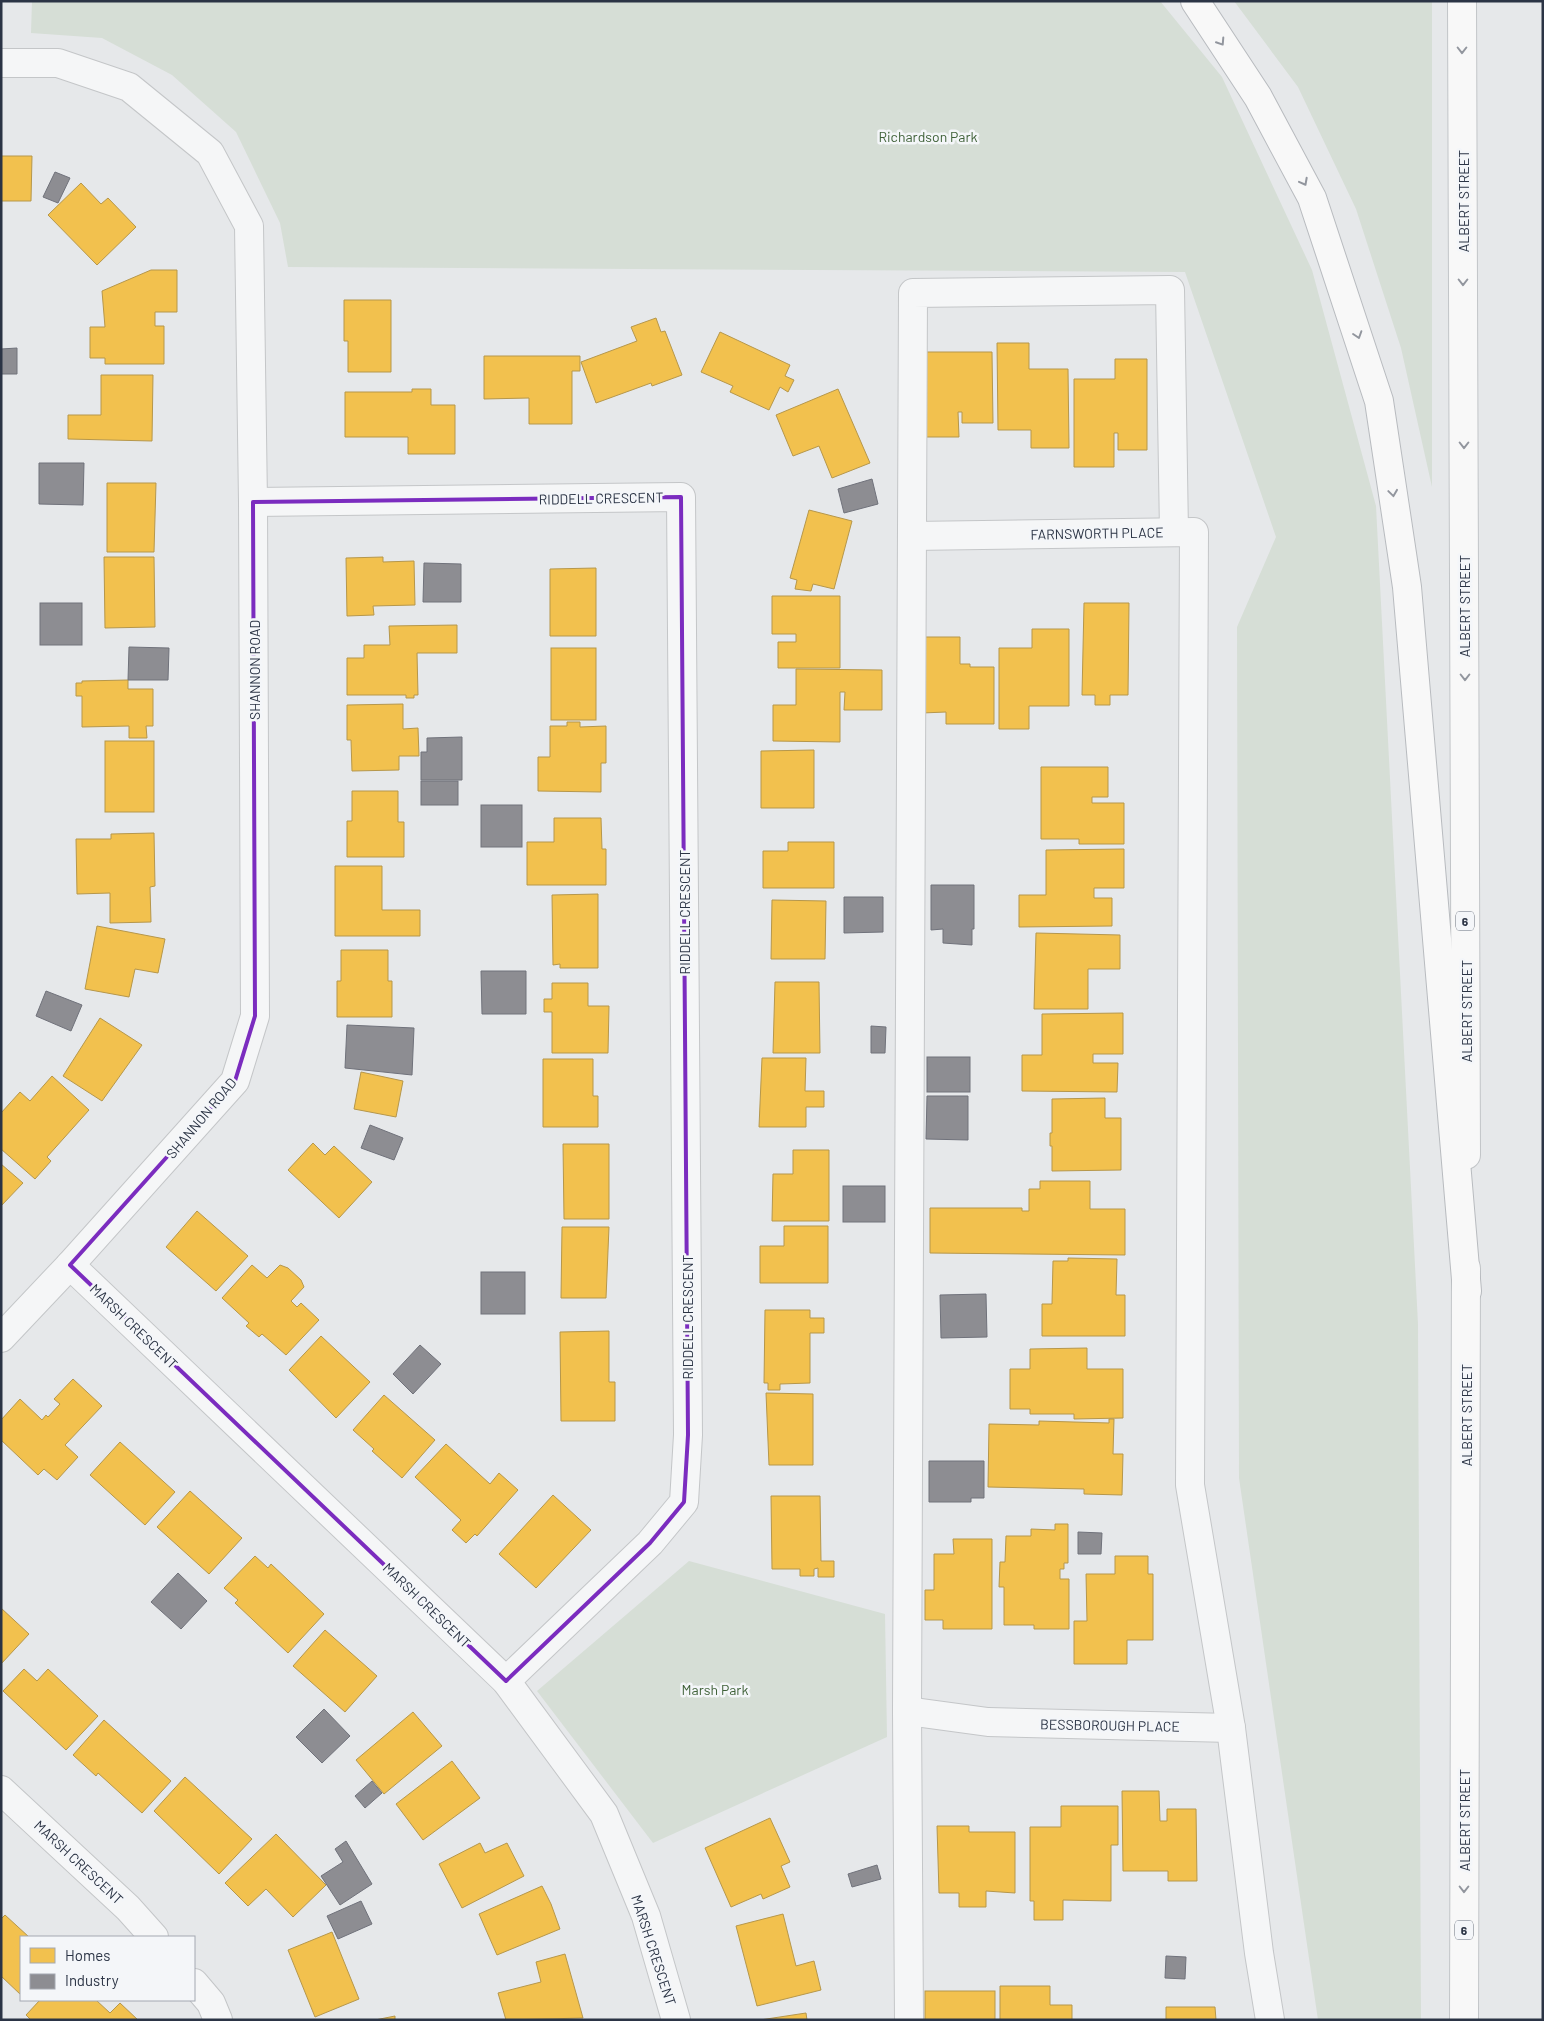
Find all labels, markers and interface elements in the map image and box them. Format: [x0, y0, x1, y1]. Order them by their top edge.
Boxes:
one-way arrow [1215, 37, 1225, 46]
one-way arrow [1457, 46, 1467, 54]
park label: Richardson Park [878, 128, 978, 145]
street label: ALBERT STREET [1455, 150, 1472, 252]
one-way arrow [1297, 177, 1307, 186]
one-way arrow [1458, 279, 1468, 287]
one-way arrow [1352, 330, 1362, 339]
one-way arrow [1459, 442, 1469, 449]
street label: RIDDELL CRESCENT [538, 488, 664, 508]
one-way arrow [1387, 489, 1398, 497]
street label: FARNSWORTH PLACE [1030, 523, 1164, 543]
street label: ALBERT STREET [1456, 555, 1473, 657]
street label: SHANNON ROAD [246, 620, 263, 720]
one-way arrow [1459, 674, 1470, 682]
street label: RIDDELL CRESCENT [676, 850, 693, 974]
road number: 6 [1456, 911, 1474, 930]
street label: ALBERT STREET [1458, 960, 1475, 1062]
street label: SHANNON ROAD [162, 1074, 240, 1162]
street label: RIDDELL CRESCENT [679, 1255, 696, 1379]
street label: MARSH CRESCENT [87, 1280, 181, 1372]
street label: ALBERT STREET [1458, 1364, 1475, 1466]
street label: MARSH CRESCENT [380, 1559, 474, 1651]
park label: Marsh Park [682, 1681, 748, 1698]
street label: BESSBOROUGH PLACE [1040, 1715, 1180, 1735]
street label: ALBERT STREET [1456, 1769, 1473, 1871]
street label: MARSH CRESCENT [31, 1816, 127, 1908]
one-way arrow [1459, 1885, 1469, 1893]
street label: MARSH CRESCENT [628, 1893, 680, 2007]
road number: 6 [1455, 1920, 1473, 1940]
legend [20, 1936, 195, 2001]
text: Homes [65, 1946, 110, 1964]
text: Industry [65, 1971, 119, 1989]

